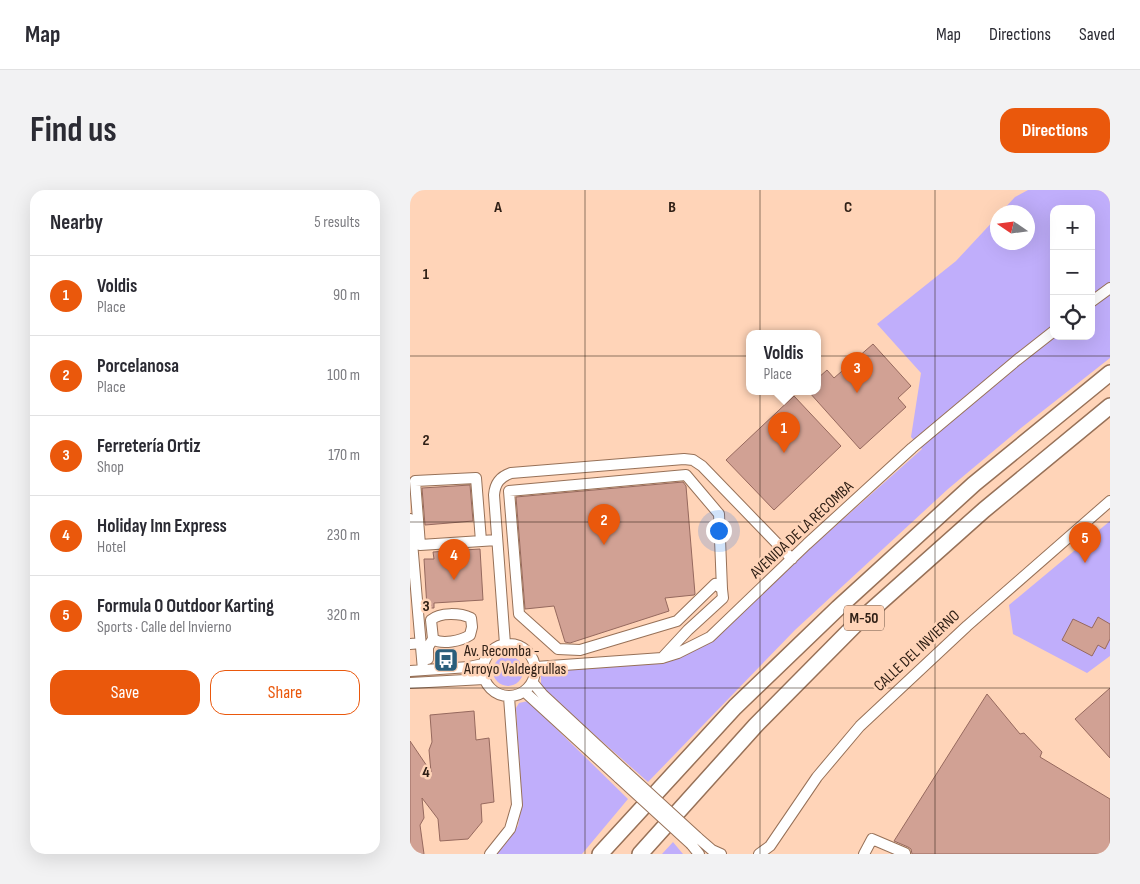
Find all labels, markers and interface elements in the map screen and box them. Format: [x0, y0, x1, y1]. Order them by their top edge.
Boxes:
text: Map [25, 20, 60, 49]
text: Map [936, 24, 961, 45]
text: Directions [989, 24, 1051, 45]
text: Saved [1079, 24, 1115, 45]
button: Directions [1000, 108, 1110, 153]
text: Find us [30, 109, 117, 152]
text: A [493, 198, 502, 217]
text: B [668, 198, 676, 217]
text: C [844, 198, 852, 217]
north arrow [990, 205, 1035, 250]
map controls [1050, 205, 1095, 340]
button: + [1050, 205, 1095, 250]
text: Nearby [50, 210, 103, 235]
text: 5 results [314, 213, 360, 232]
button: − [1050, 250, 1095, 295]
text: 1 [423, 265, 430, 284]
text: Voldis [97, 275, 137, 298]
text: 1 [63, 286, 69, 305]
text: 90 m [333, 286, 360, 305]
button: locate [1050, 295, 1095, 340]
text: Place [97, 298, 126, 317]
popup [746, 330, 821, 395]
text: Voldis [763, 342, 804, 365]
pin: 3 [841, 352, 873, 393]
text: Porcelanosa [97, 355, 179, 378]
text: Place [763, 365, 792, 384]
text: 2 [62, 366, 70, 385]
text: 100 m [327, 366, 360, 385]
text: Place [97, 378, 126, 397]
pin: 1 [768, 412, 800, 453]
text: 2 [422, 431, 430, 450]
text: Ferretería Ortiz [97, 435, 201, 458]
text: 3 [62, 446, 70, 465]
text: 170 m [328, 446, 360, 465]
text: Shop [97, 458, 124, 477]
street label: AVENIDA DE LA RECOMBA [746, 477, 858, 583]
pin: 2 [588, 504, 620, 545]
text: Holiday Inn Express [97, 515, 227, 538]
your location [706, 518, 732, 544]
pin: 5 [1069, 522, 1101, 563]
text: 4 [62, 526, 70, 545]
text: 230 m [327, 526, 360, 545]
text: Hotel [97, 538, 126, 557]
pin: 4 [438, 539, 470, 580]
text: Formula 0 Outdoor Karting [97, 595, 274, 618]
text: 3 [422, 597, 430, 616]
text: 5 [62, 606, 70, 625]
text: 320 m [327, 606, 360, 625]
road number: M-50 [844, 606, 884, 630]
street label: CALLE DEL INVIERNO [870, 606, 964, 696]
text: Sports · Calle del Invierno [97, 618, 232, 637]
place label: Av. Recomba - Arroyo Valdegrullas [463, 642, 567, 679]
bus stop icon: Av. Recomba - Arroyo Valdegrullas [433, 647, 459, 673]
button: Save [50, 670, 200, 715]
button: Share [210, 670, 360, 715]
text: 4 [422, 763, 430, 782]

